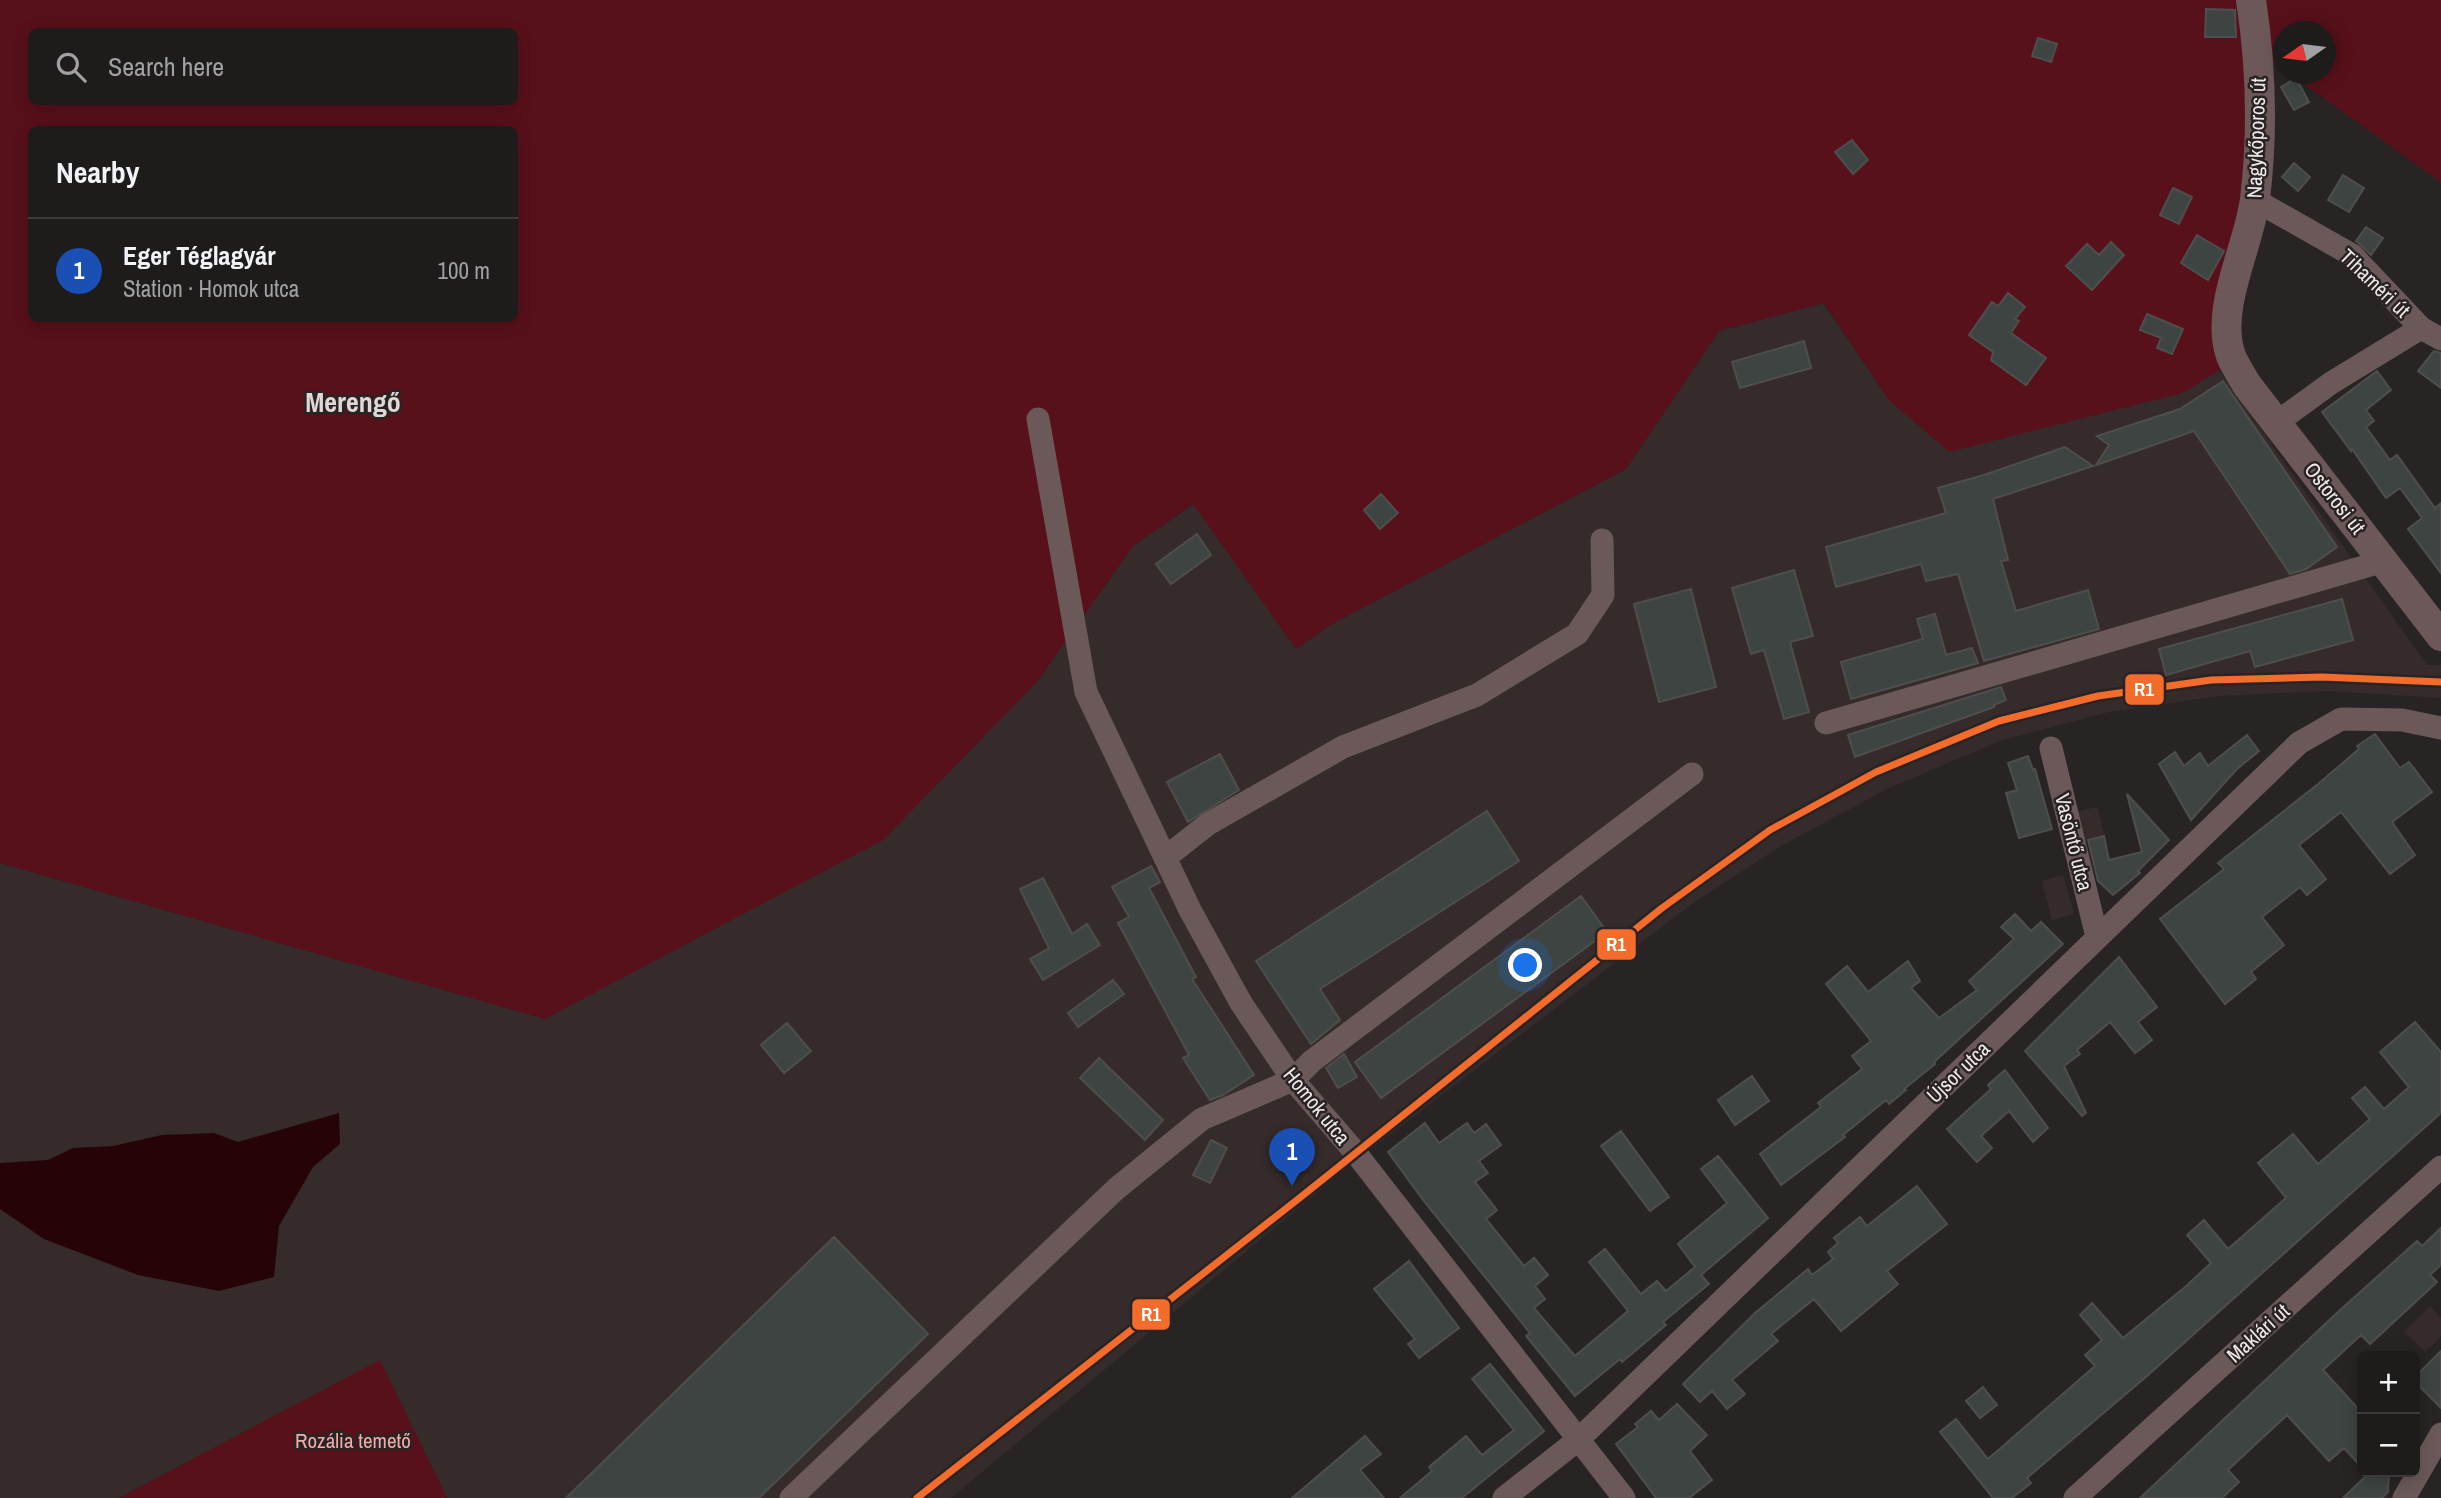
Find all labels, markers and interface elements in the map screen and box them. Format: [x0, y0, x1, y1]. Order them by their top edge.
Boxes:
north arrow [2273, 21, 2336, 84]
search box [28, 28, 518, 105]
icon: search [52, 48, 90, 86]
text: Search here [108, 49, 224, 84]
street label: Nagykőporos út [2239, 77, 2273, 199]
text: Nearby [56, 152, 139, 192]
text: Eger Téglagyár [123, 238, 276, 273]
street label: Tihaméri út [2333, 242, 2417, 324]
text: 1 [74, 255, 84, 286]
text: 100 m [438, 255, 490, 286]
text: Station · Homok utca [123, 273, 299, 304]
district label: Merengő [305, 383, 401, 421]
street label: Ostorosi út [2298, 456, 2372, 540]
line badge: R1 [2124, 673, 2165, 706]
text: R1 [2134, 676, 2154, 702]
street label: Vasöntő utca [2048, 790, 2100, 894]
line badge: R1 [1596, 928, 1637, 961]
text: R1 [1606, 931, 1626, 957]
your location [1508, 948, 1542, 982]
street label: Újsor utca [1920, 1034, 1996, 1109]
street label: Homok utca [1277, 1061, 1357, 1151]
pin: 1 [1269, 1128, 1315, 1186]
street label: Maklári út [2220, 1297, 2296, 1369]
line badge: R1 [1131, 1298, 1171, 1331]
text: R1 [1141, 1301, 1161, 1327]
map controls [2357, 1351, 2420, 1477]
button: + [2357, 1351, 2420, 1414]
button: − [2357, 1414, 2420, 1477]
park label: Rozália temető [295, 1426, 411, 1455]

